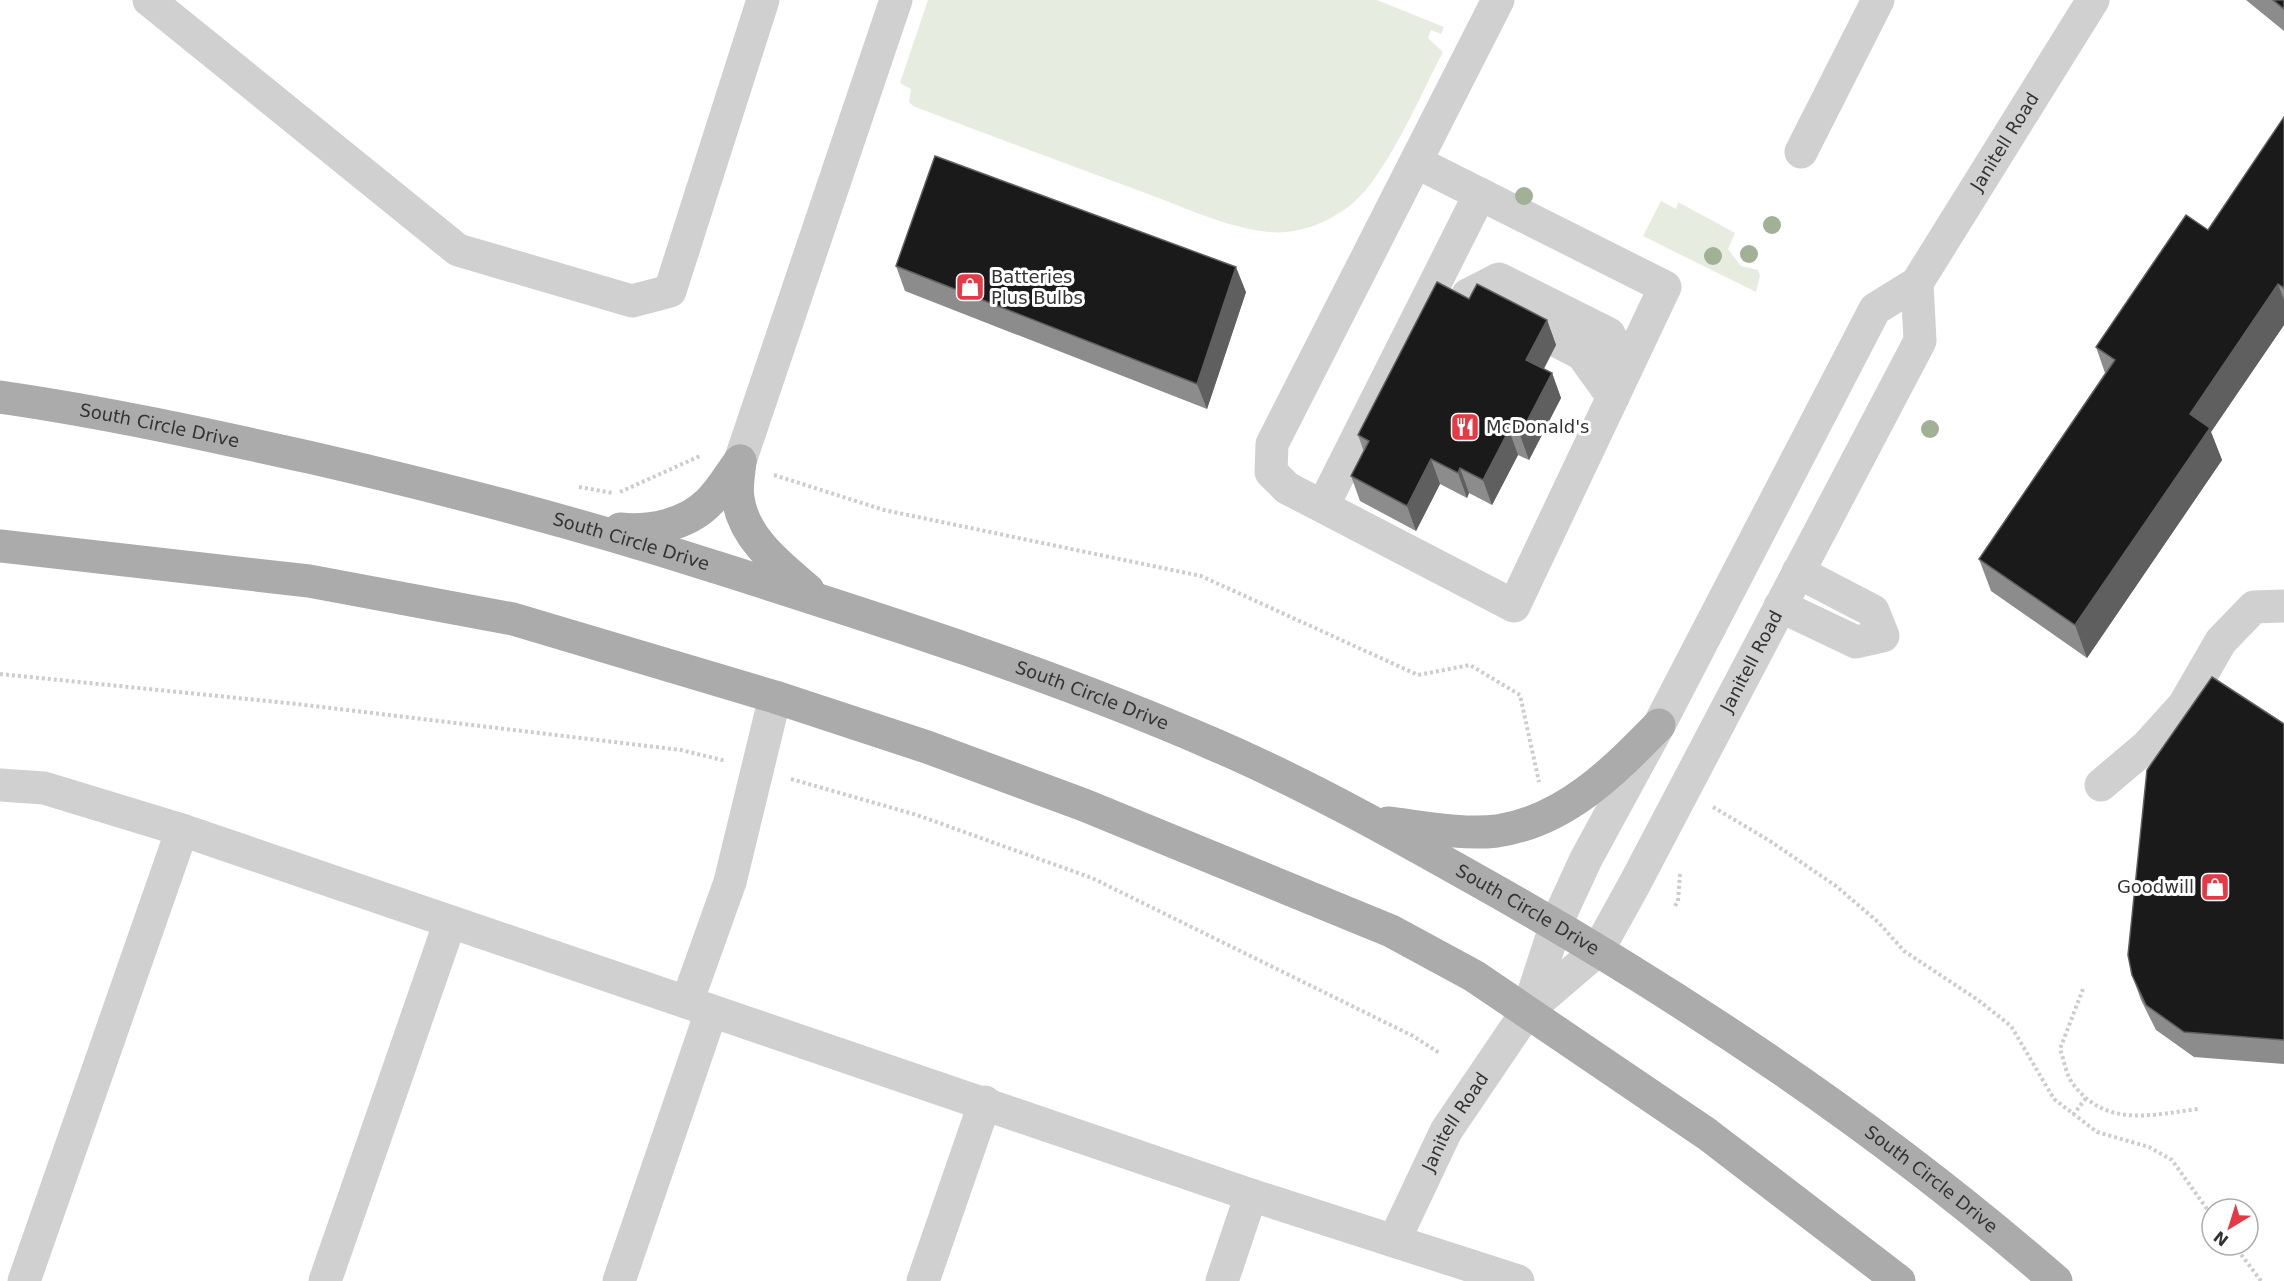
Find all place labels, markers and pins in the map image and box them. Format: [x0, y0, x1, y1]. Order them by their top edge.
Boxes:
place label: Batteries Plus Bulbs [991, 266, 1083, 308]
shop icon: Batteries Plus Bulbs [954, 271, 986, 303]
restaurant icon: McDonald's [1449, 411, 1481, 443]
place label: McDonald's [1486, 416, 1590, 437]
shop icon: Goodwill [2199, 871, 2231, 903]
place label: Goodwill [2117, 876, 2194, 897]

